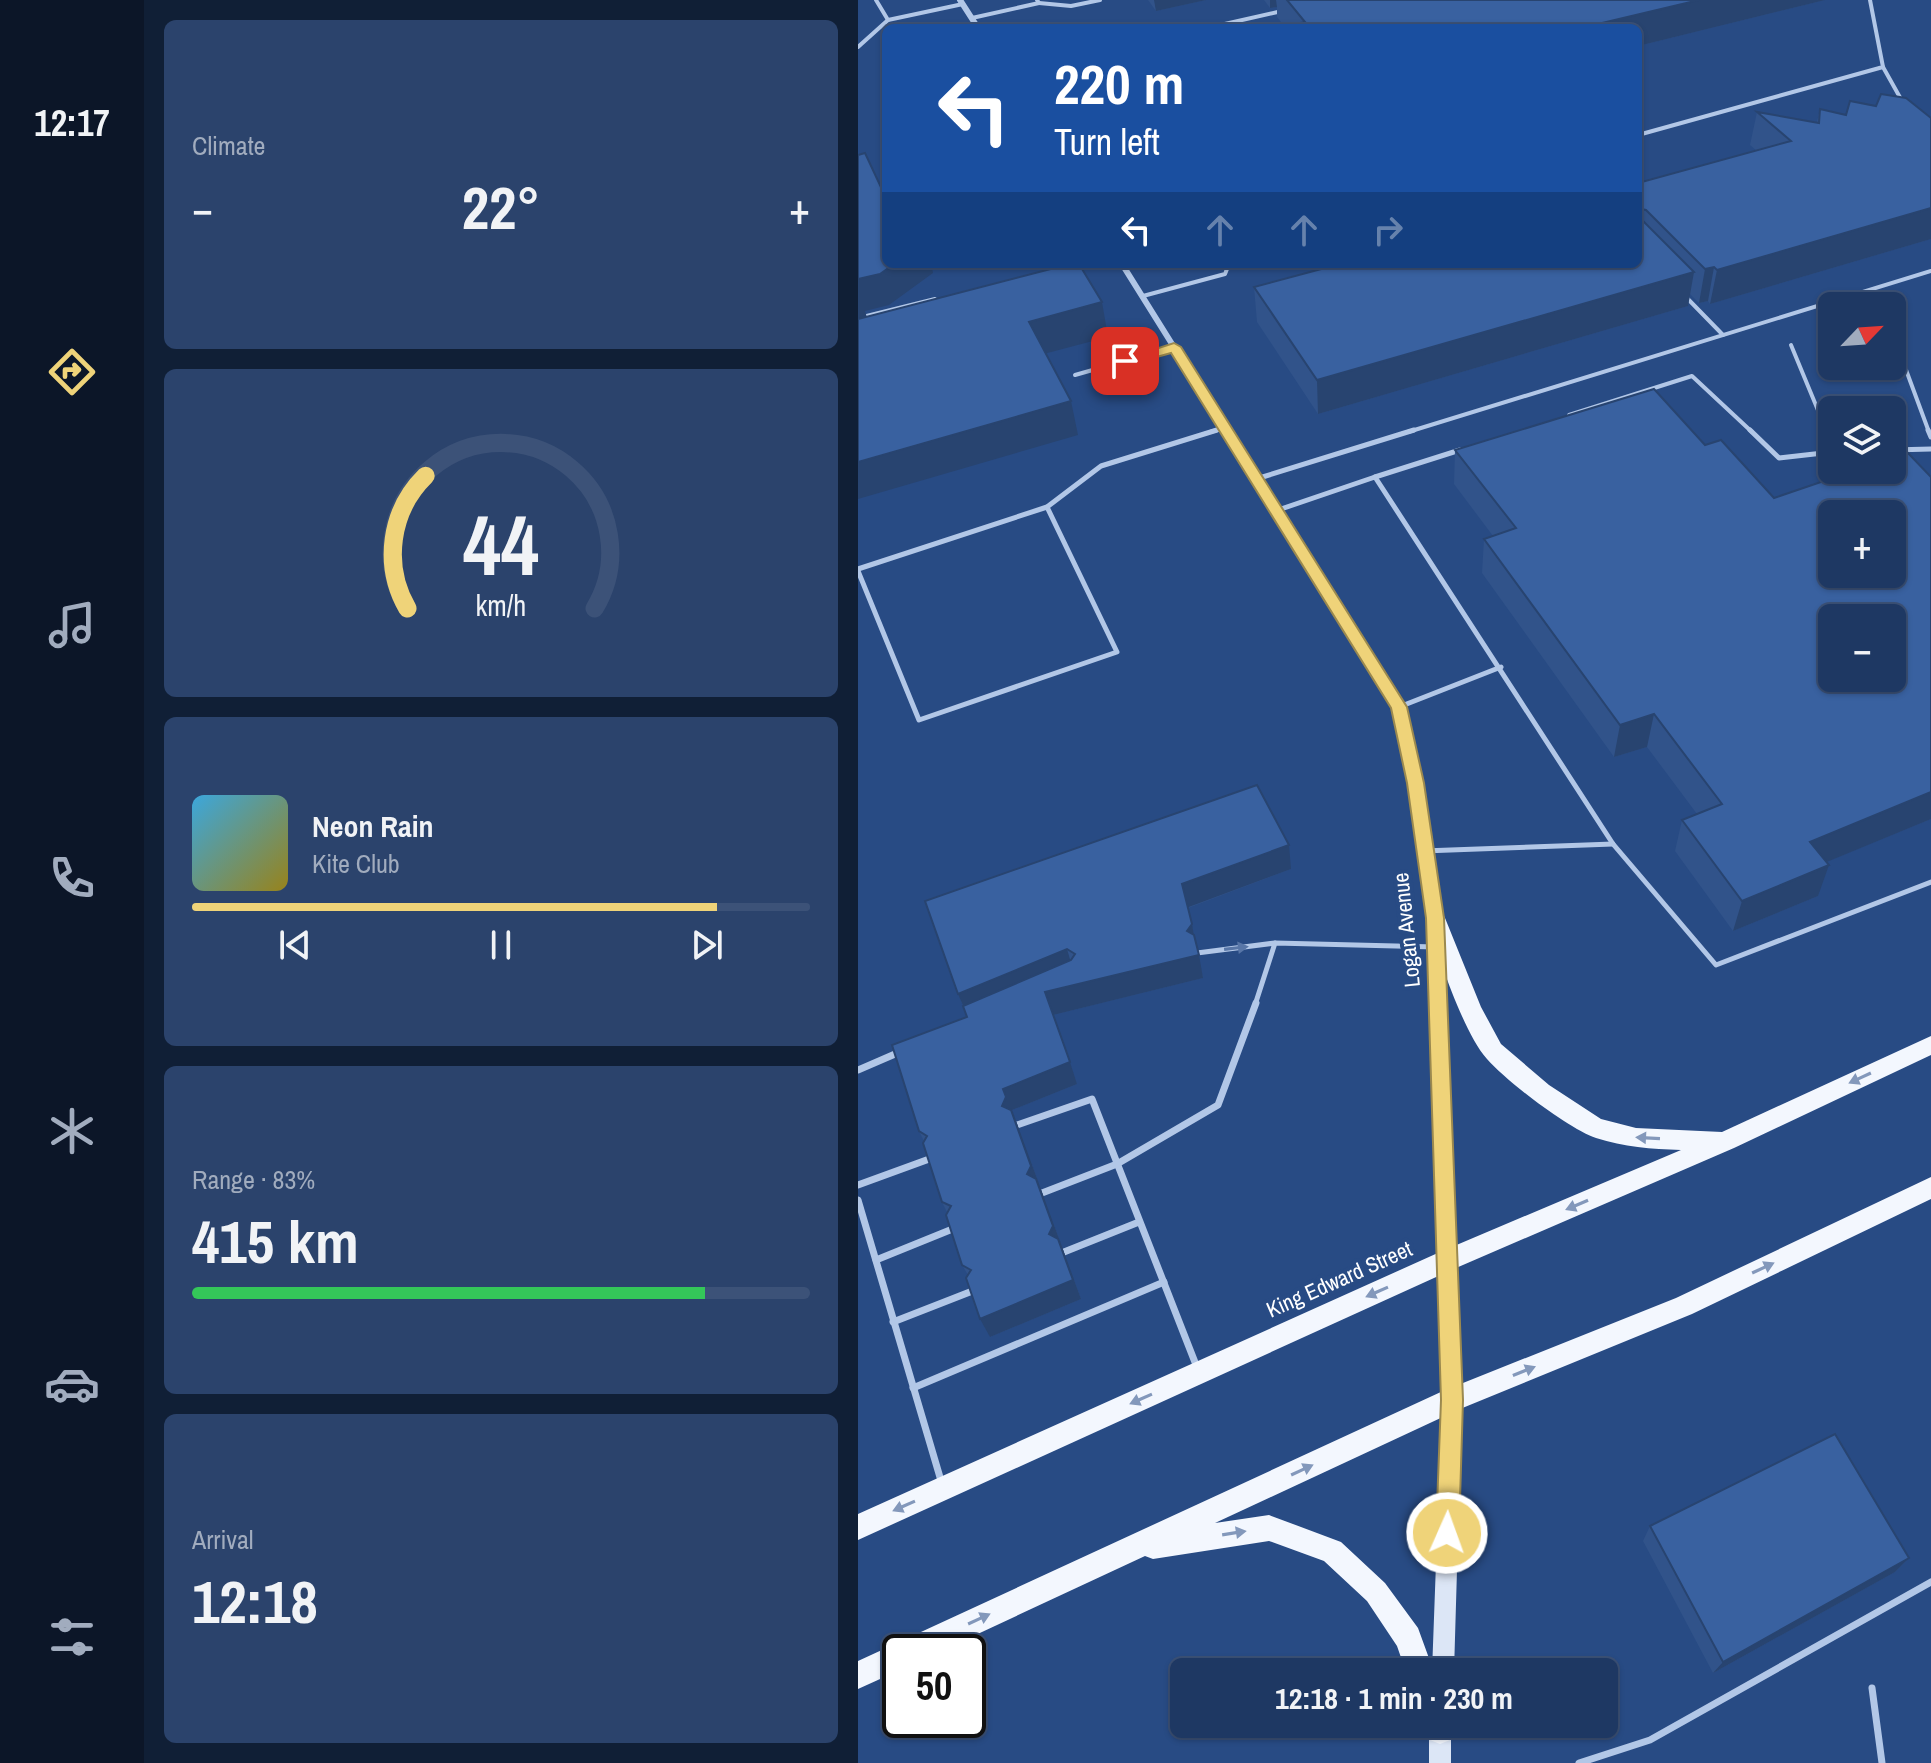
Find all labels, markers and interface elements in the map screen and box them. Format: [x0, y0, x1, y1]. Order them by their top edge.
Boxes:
text: 220 m [1054, 46, 1184, 121]
icon: left [922, 56, 1026, 160]
text: 12:17 [34, 99, 110, 147]
text: Turn left [1054, 118, 1160, 166]
text: Climate [192, 128, 265, 163]
text: 22° [462, 167, 540, 248]
text: − [192, 178, 213, 238]
text: + [789, 178, 810, 238]
icon: left [1114, 208, 1158, 252]
icon: ahead [1198, 208, 1242, 252]
icon: ahead [1282, 208, 1326, 252]
icon: right [1366, 208, 1410, 252]
north arrow [1818, 292, 1906, 380]
map controls [1818, 292, 1906, 692]
pin [1091, 327, 1159, 395]
icon: arrive [1103, 339, 1147, 383]
icon: directions [44, 344, 100, 400]
button: layers [1818, 396, 1906, 484]
text: 44 [463, 488, 539, 600]
button: + [1818, 500, 1906, 588]
text: km/h [476, 586, 526, 625]
icon: music [44, 597, 100, 653]
button: − [1818, 604, 1906, 692]
text: Neon Rain [312, 806, 434, 846]
text: Kite Club [312, 846, 400, 881]
icon: phone [44, 850, 100, 906]
street label: Logan Avenue [1385, 871, 1427, 989]
icon: previous [273, 923, 317, 967]
icon: pause [479, 923, 523, 967]
icon: next [685, 923, 729, 967]
one-way arrow [1224, 941, 1249, 954]
one-way arrow [1849, 1071, 1872, 1085]
icon: climate [44, 1103, 100, 1159]
one-way arrow [1635, 1132, 1660, 1145]
text: Range · 83% [192, 1162, 315, 1197]
one-way arrow [1565, 1198, 1589, 1211]
text: 415 km [192, 1201, 359, 1282]
street label: King Edward Street [1261, 1233, 1417, 1325]
one-way arrow [1751, 1261, 1774, 1275]
one-way arrow [1366, 1285, 1389, 1299]
icon: car [44, 1356, 100, 1412]
one-way arrow [1512, 1364, 1536, 1377]
one-way arrow [1129, 1392, 1152, 1406]
one-way arrow [1290, 1463, 1314, 1477]
position arrow [1405, 1491, 1489, 1575]
one-way arrow [892, 1500, 916, 1513]
text: Arrival [192, 1522, 254, 1557]
one-way arrow [1222, 1526, 1247, 1539]
text: 12:18 [192, 1561, 318, 1642]
icon: filters [44, 1609, 100, 1665]
one-way arrow [968, 1612, 991, 1626]
speed limit sign: 50 [882, 1634, 986, 1738]
text: 12:18 · 1 min · 230 m [1275, 1678, 1513, 1718]

